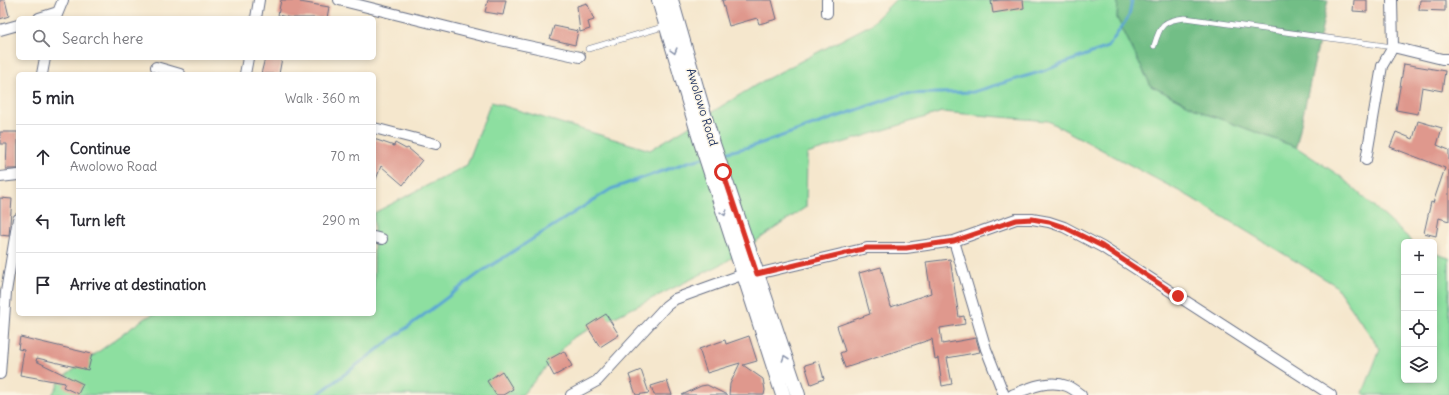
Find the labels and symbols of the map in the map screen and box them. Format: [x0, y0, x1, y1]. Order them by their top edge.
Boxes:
one-way arrow [669, 47, 678, 54]
street label: Awolowo Road [684, 66, 721, 148]
route start [714, 163, 732, 181]
one-way arrow [720, 210, 728, 217]
route end [1169, 287, 1187, 305]
one-way arrow [782, 355, 790, 362]

